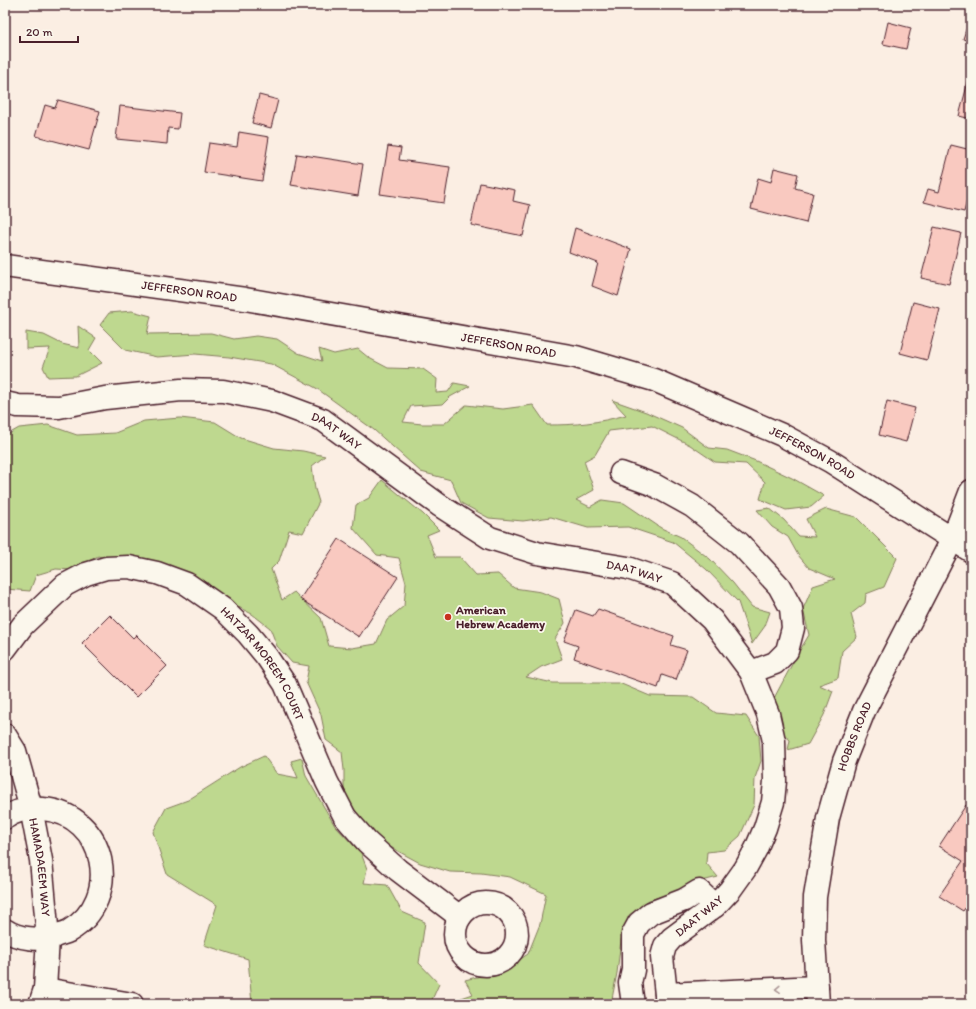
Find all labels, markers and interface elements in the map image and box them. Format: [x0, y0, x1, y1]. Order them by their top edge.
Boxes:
scale bar [20, 18, 78, 44]
text: 20 m [26, 25, 53, 39]
street label: JEFFERSON ROAD [141, 278, 238, 305]
street label: JEFFERSON ROAD [460, 330, 558, 360]
street label: DAAT WAY [309, 409, 364, 453]
street label: JEFFERSON ROAD [767, 423, 858, 483]
street label: DAAT WAY [605, 558, 664, 586]
place label: American Hebrew Academy [455, 603, 545, 632]
street label: HATZAR MOREEM COURT [218, 604, 307, 723]
marker: American Hebrew Academy [443, 612, 453, 622]
street label: HOBBS ROAD [834, 699, 875, 773]
street label: HAMADAEEM WAY [26, 817, 53, 917]
street label: DAAT WAY [672, 892, 726, 940]
one-way arrow [775, 985, 781, 993]

